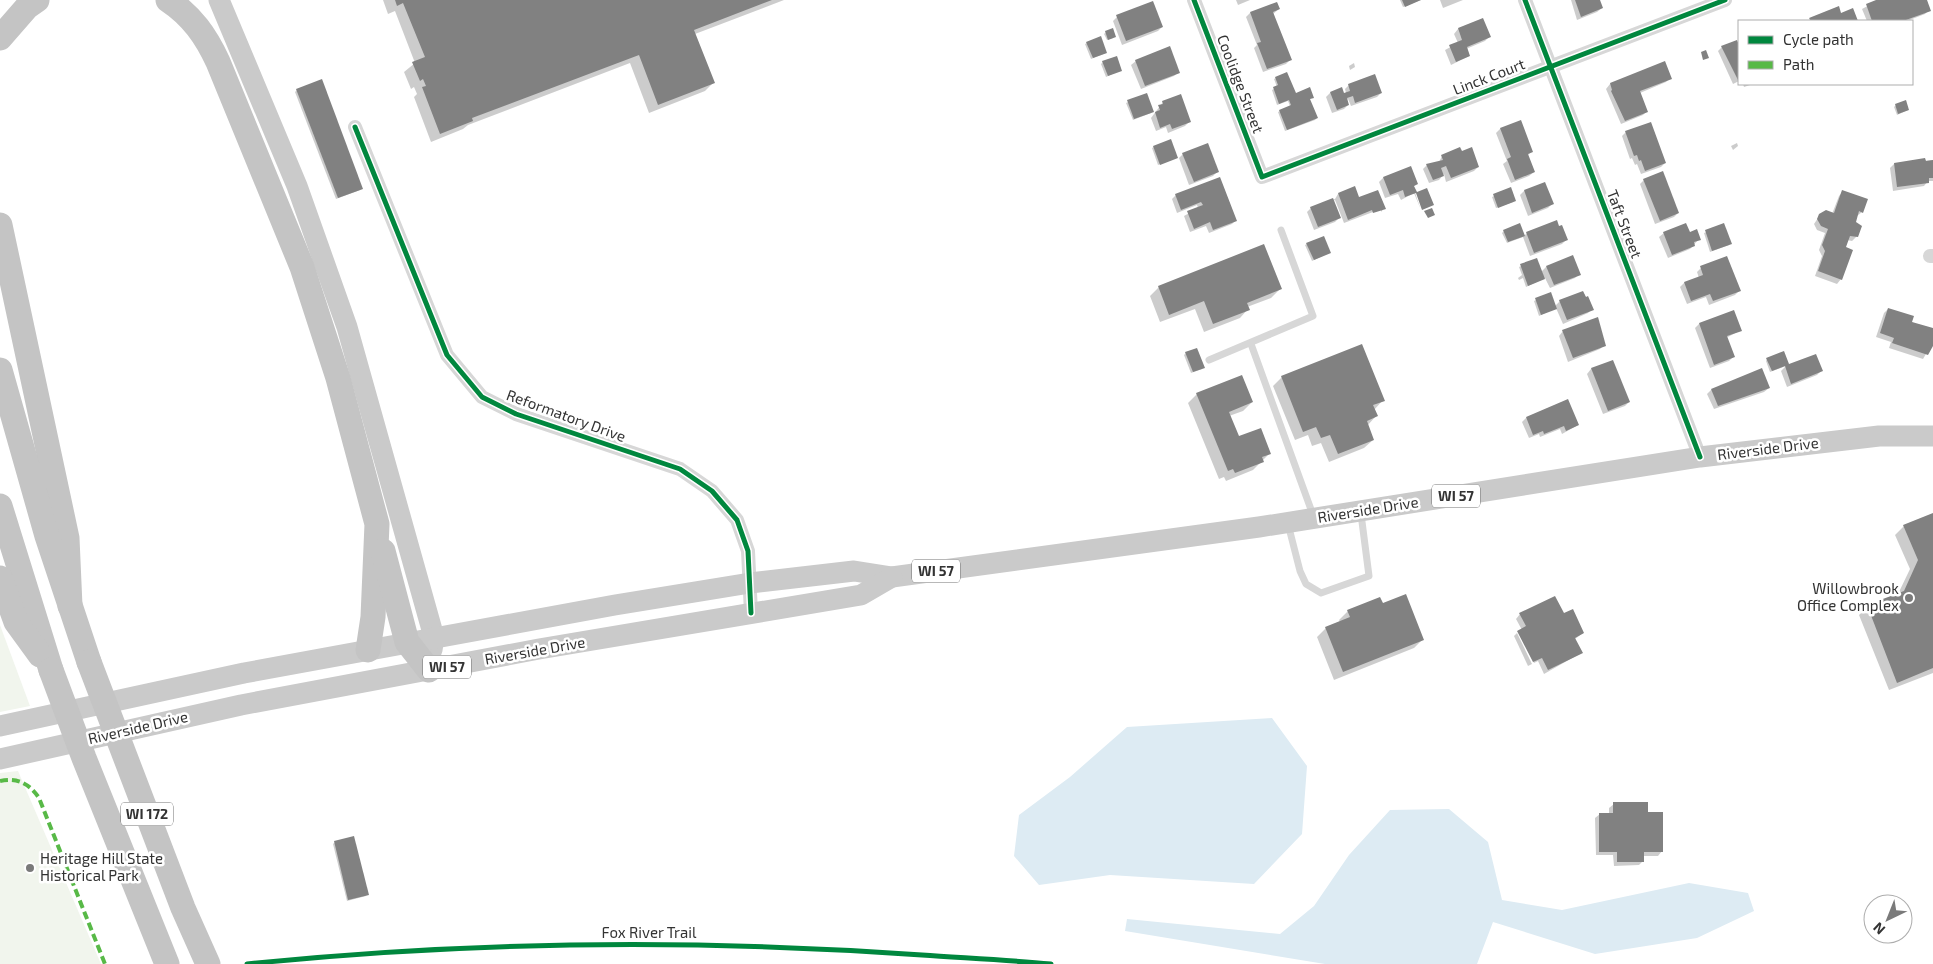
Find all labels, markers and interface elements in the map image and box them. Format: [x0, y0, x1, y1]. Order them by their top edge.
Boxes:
legend [1738, 20, 1913, 85]
text: Cycle path [1783, 30, 1854, 48]
street label: Coolidge Street [1214, 32, 1268, 136]
street label: Linck Court [1450, 54, 1527, 98]
text: Path [1783, 55, 1814, 73]
street label: Taft Street [1604, 187, 1646, 261]
street label: Reformatory Drive [504, 385, 628, 445]
street label: Riverside Drive [1716, 433, 1820, 463]
road number: WI 57 [1432, 484, 1480, 508]
street label: Riverside Drive [1316, 492, 1420, 526]
road number: WI 57 [912, 560, 960, 582]
place label: Willowbrook Office Complex [1797, 579, 1899, 614]
marker: Willowbrook Office Complex [1903, 592, 1915, 604]
street label: Riverside Drive [483, 632, 587, 668]
road number: WI 57 [423, 656, 471, 679]
street label: Riverside Drive [86, 707, 189, 747]
road number: WI 172 [121, 802, 173, 826]
place label: Heritage Hill State Historical Park [40, 849, 163, 884]
marker: Heritage Hill State Historical Park [24, 862, 36, 874]
north arrow [1863, 894, 1913, 944]
text: N [1869, 919, 1888, 939]
street label: Fox River Trail [602, 923, 697, 941]

